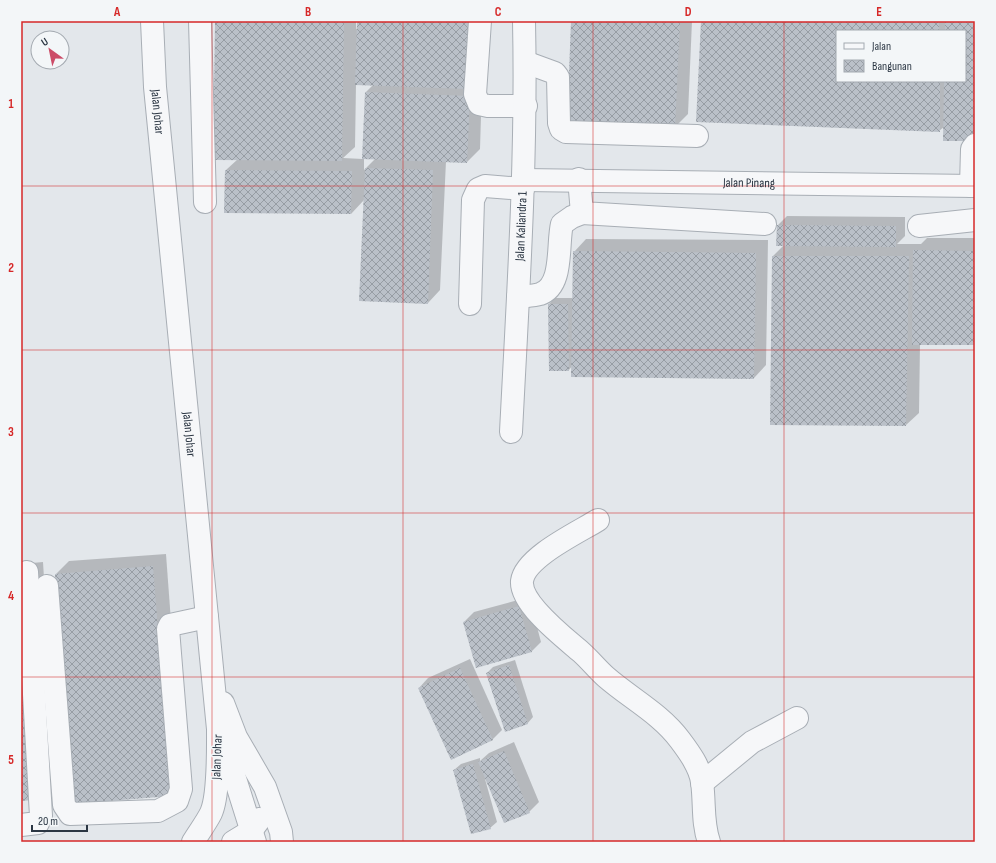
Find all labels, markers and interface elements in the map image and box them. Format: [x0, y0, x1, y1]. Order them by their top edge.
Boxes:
text: A [113, 4, 121, 20]
text: B [305, 4, 311, 20]
text: C [495, 4, 502, 20]
text: D [685, 4, 692, 20]
text: E [876, 4, 882, 20]
north arrow [30, 30, 70, 70]
legend [836, 30, 966, 82]
text: U [39, 35, 51, 49]
text: Jalan [871, 39, 891, 54]
text: Bangunan [872, 59, 912, 74]
street label: Jalan Johar [147, 88, 168, 135]
text: 1 [8, 96, 14, 112]
street label: Jalan Pinang [722, 175, 775, 191]
street label: Jalan Kaliandra 1 [512, 191, 531, 263]
text: 2 [8, 260, 14, 276]
street label: Jalan Johar [179, 410, 199, 458]
text: 3 [8, 424, 14, 440]
text: 4 [8, 588, 14, 604]
street label: Jalan Johar [208, 734, 226, 781]
text: 5 [8, 752, 14, 768]
scale bar [32, 807, 87, 833]
text: 20 m [38, 814, 58, 829]

